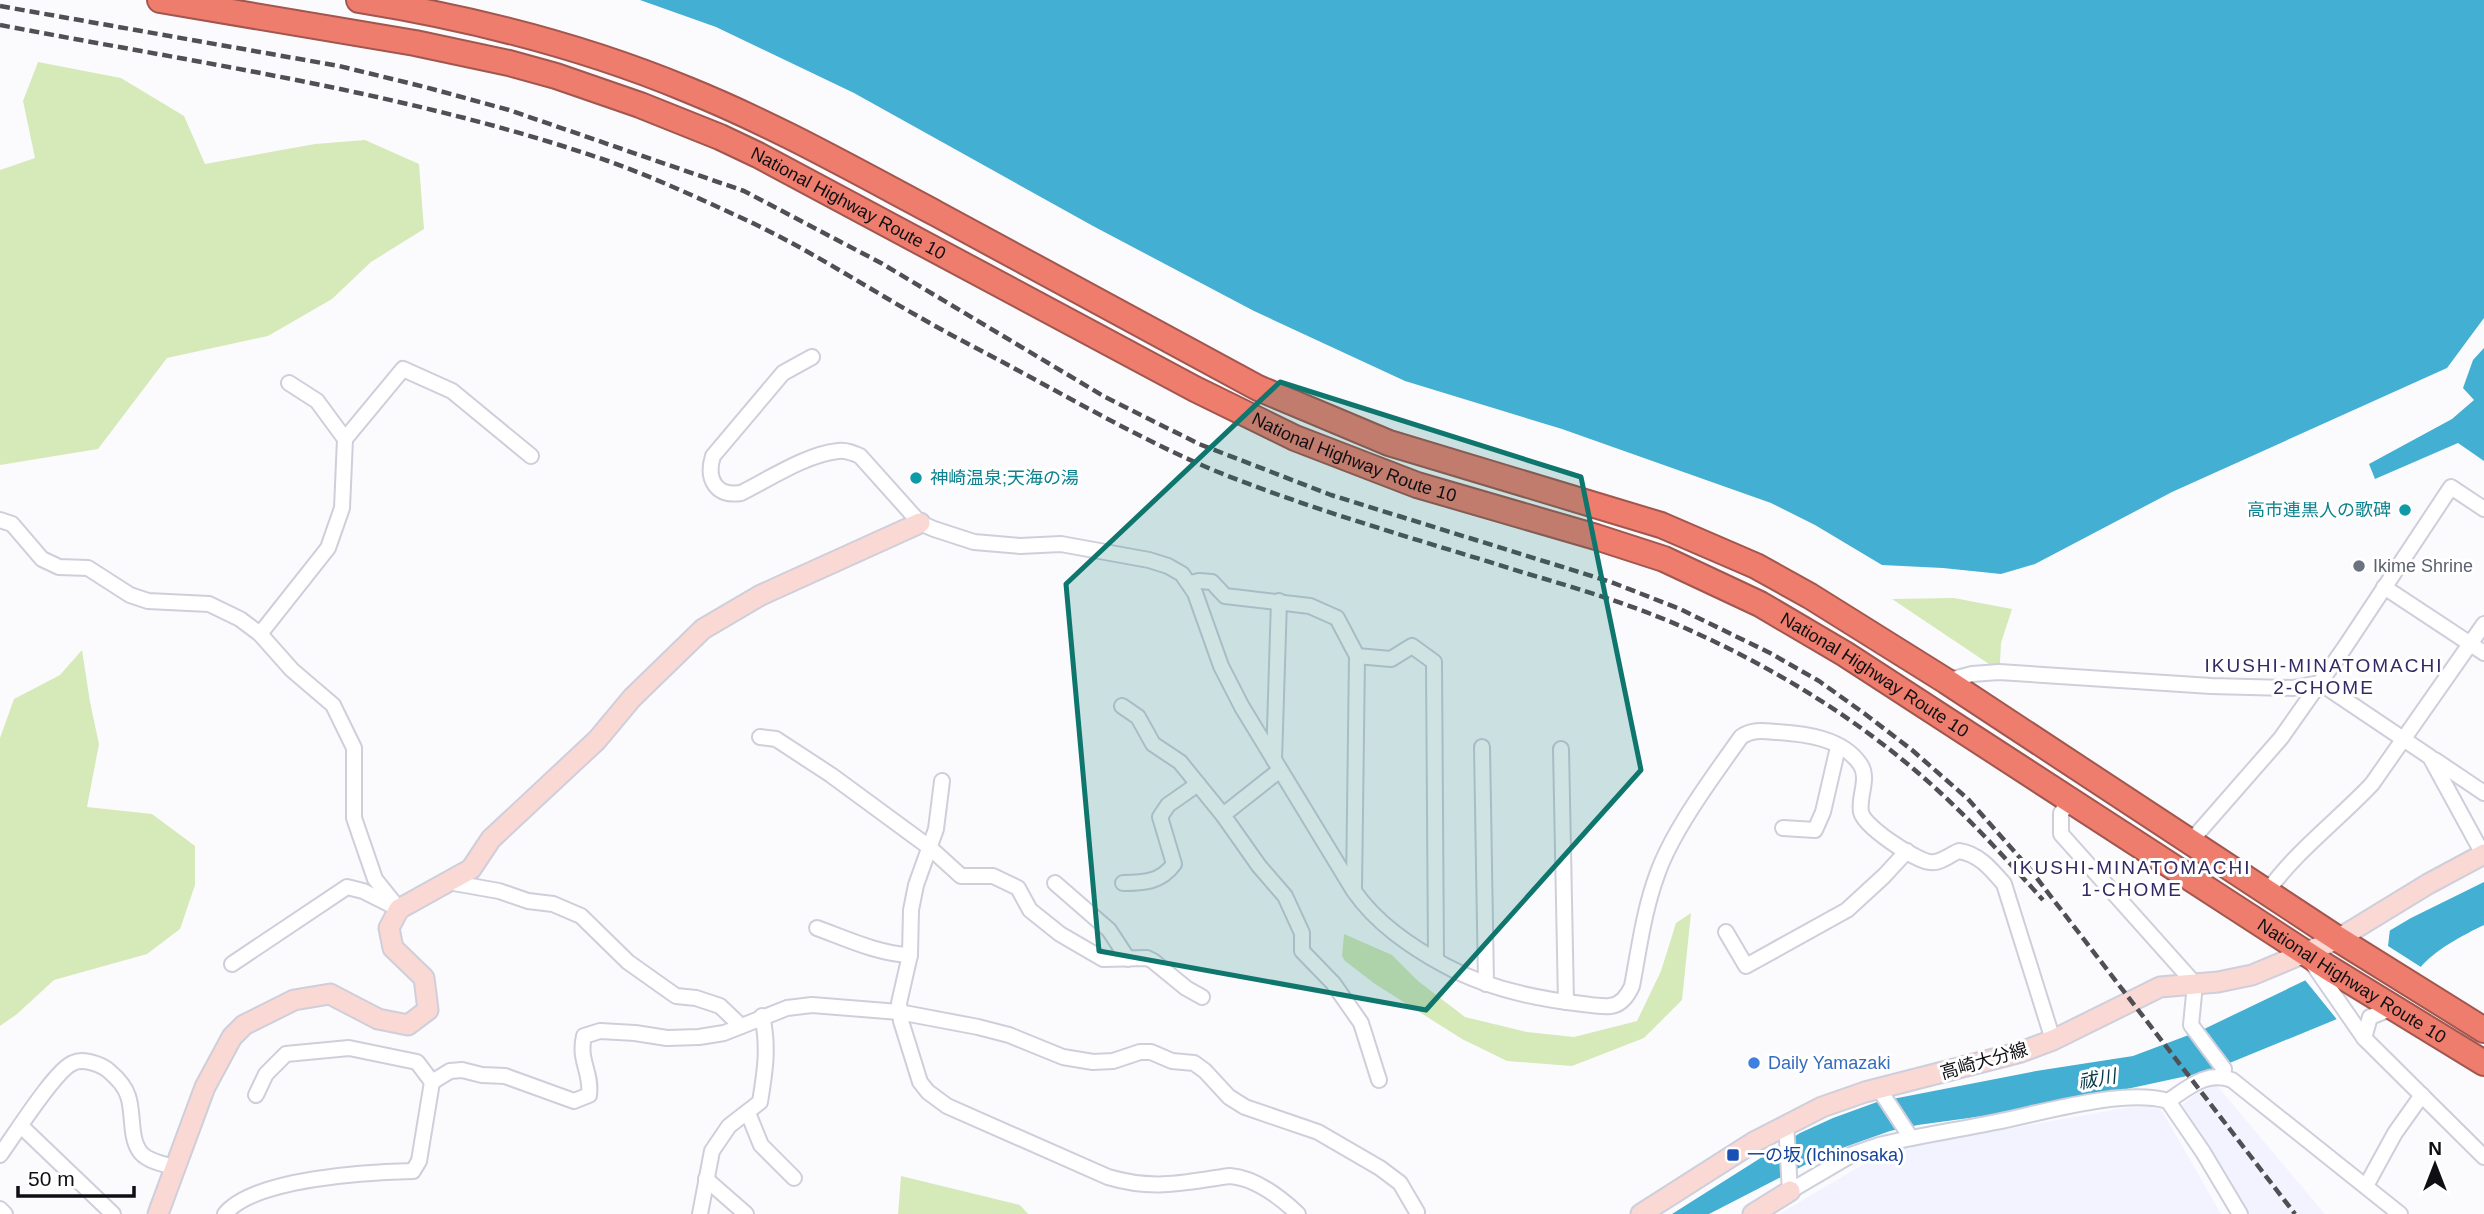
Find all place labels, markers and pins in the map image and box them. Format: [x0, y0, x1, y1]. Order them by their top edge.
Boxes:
place label: 神崎温泉;天海の湯 [930, 468, 1079, 488]
marker: 神崎温泉;天海の湯 [908, 470, 924, 486]
place label: 高市連黒人の歌碑 [2247, 500, 2391, 520]
marker: 高市連黒人の歌碑 [2397, 502, 2413, 518]
place label: Ikime Shrine [2373, 556, 2473, 576]
marker: Ikime Shrine [2351, 558, 2367, 574]
place label: Daily Yamazaki [1768, 1053, 1890, 1073]
marker: Daily Yamazaki [1746, 1055, 1762, 1071]
place label: 一の坂 (Ichinosaka) [1747, 1145, 1904, 1165]
marker: 一の坂 (Ichinosaka) [1725, 1147, 1741, 1163]

